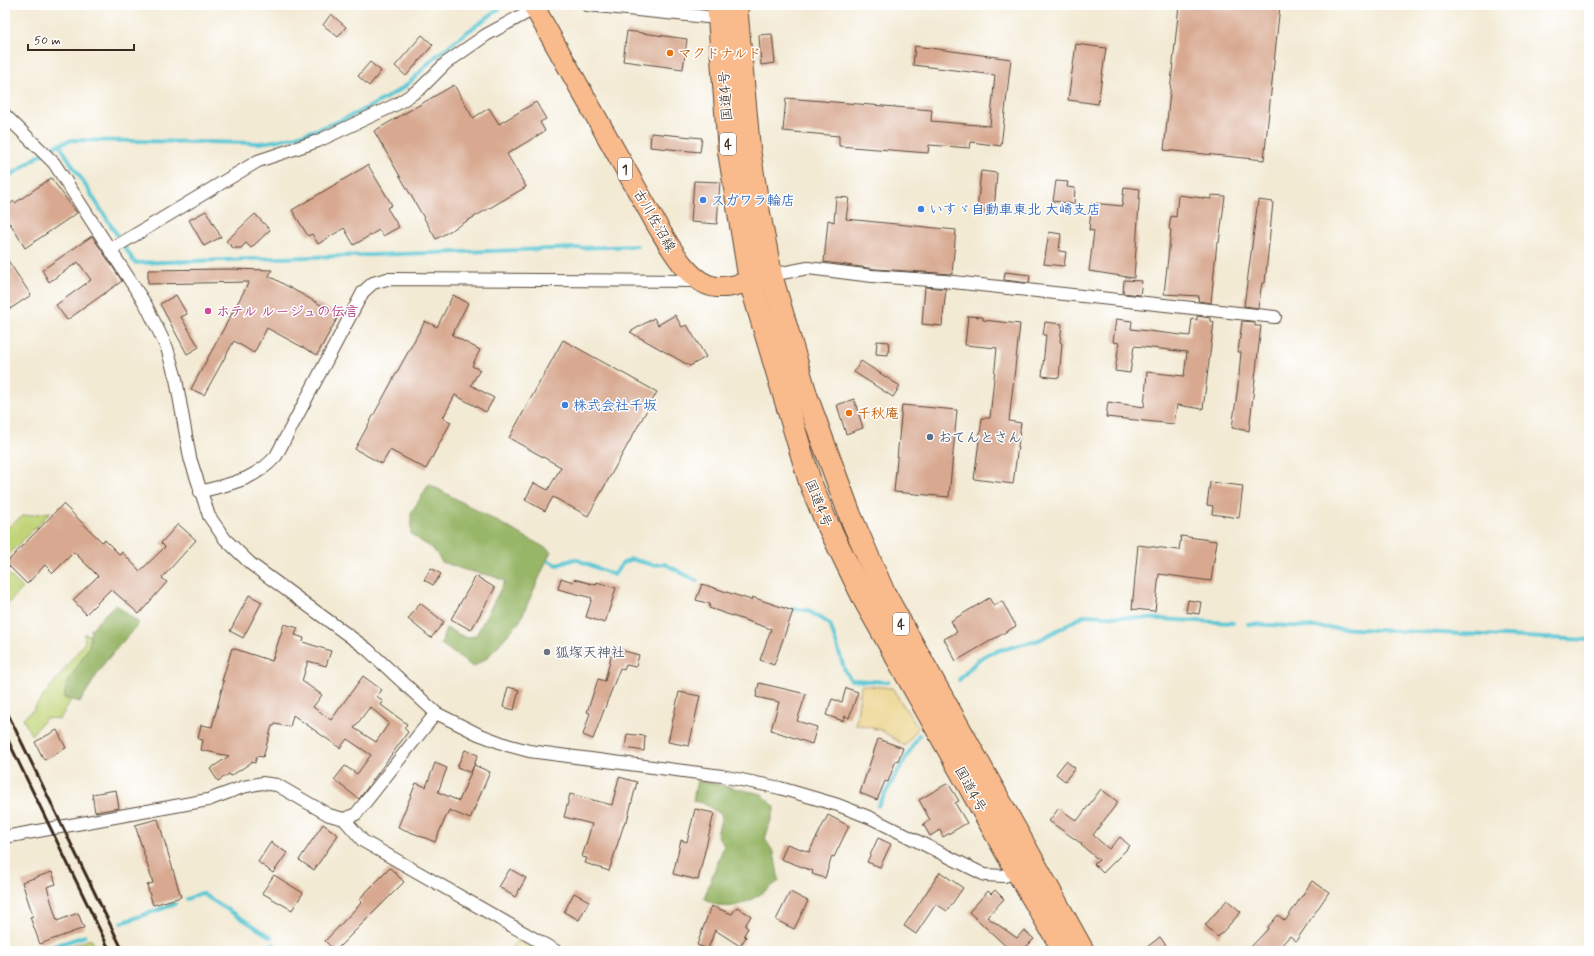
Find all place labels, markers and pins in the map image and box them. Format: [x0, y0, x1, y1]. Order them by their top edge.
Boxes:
place label: マクドナルド [678, 45, 761, 63]
marker: マクドナルド [665, 48, 675, 58]
place label: スガワラ輪店 [711, 192, 795, 210]
marker: スガワラ輪店 [698, 195, 708, 205]
place label: いすゞ自動車東北 大崎支店 [929, 201, 1101, 219]
marker: いすゞ自動車東北 大崎支店 [916, 204, 926, 214]
place label: ホテル ルージュの伝言 [216, 303, 359, 321]
marker: ホテル ルージュの伝言 [203, 306, 213, 316]
place label: 株式会社千坂 [573, 397, 657, 415]
marker: 株式会社千坂 [560, 400, 570, 410]
place label: 千秋庵 [857, 405, 899, 423]
marker: 千秋庵 [844, 408, 854, 418]
place label: おてんとさん [938, 429, 1022, 447]
marker: おてんとさん [925, 432, 935, 442]
place label: 狐塚天神社 [555, 644, 625, 662]
marker: 狐塚天神社 [542, 647, 552, 657]

